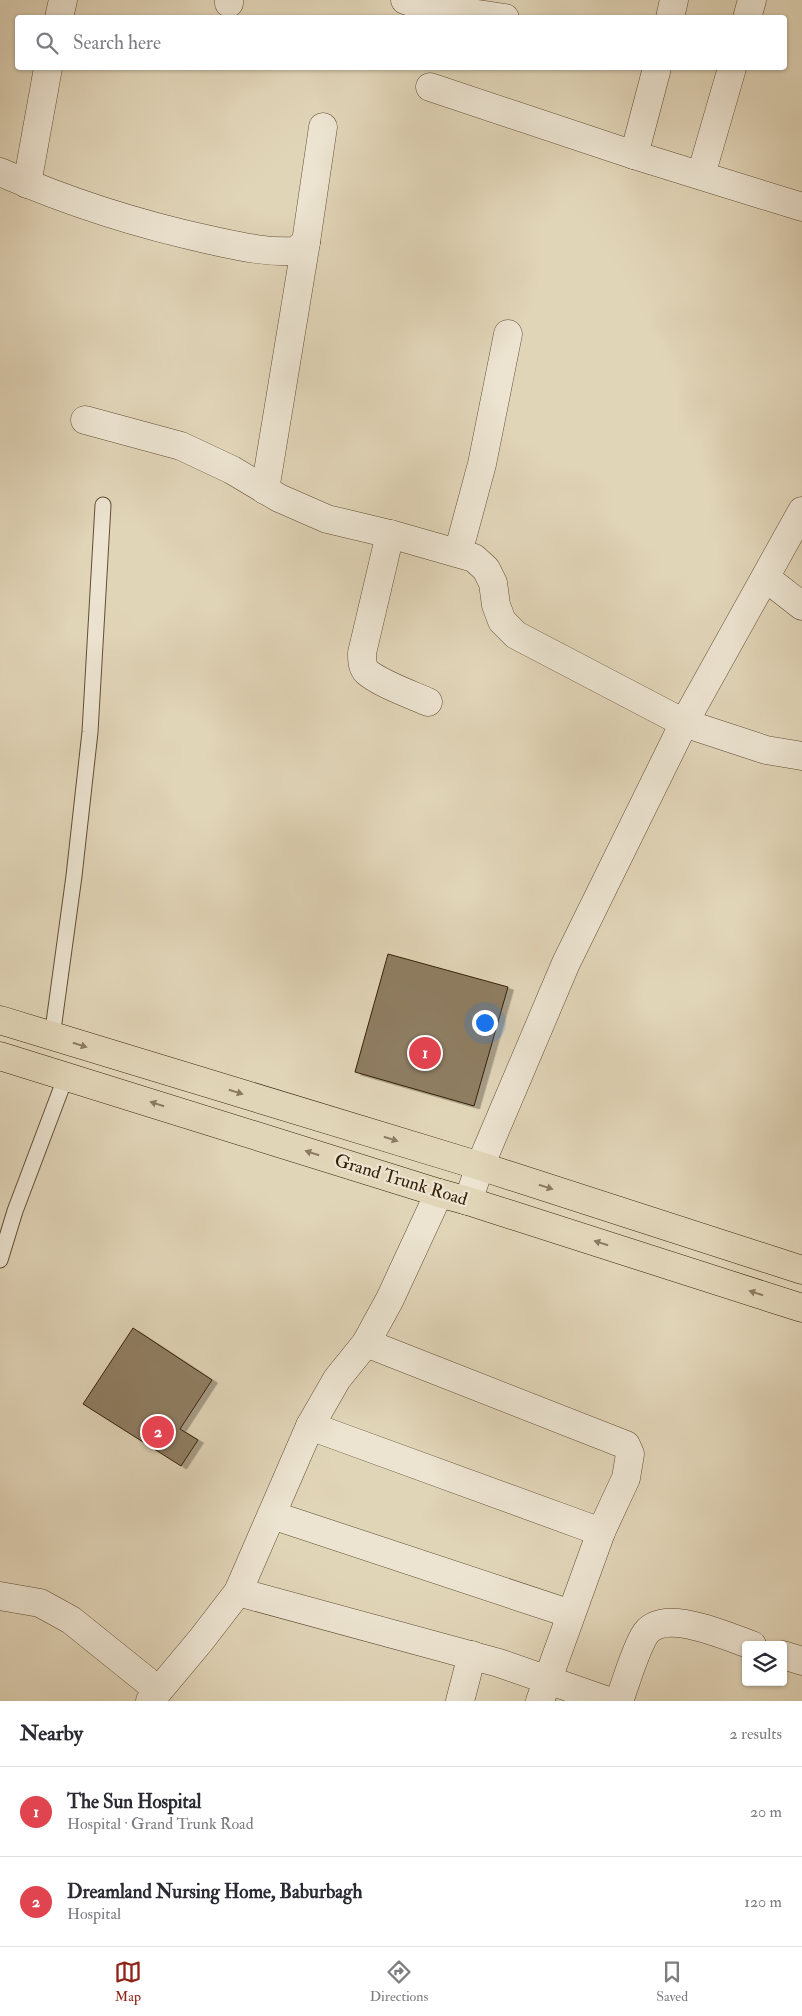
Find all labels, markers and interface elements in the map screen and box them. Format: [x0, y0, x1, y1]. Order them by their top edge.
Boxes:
search box [15, 15, 787, 70]
icon: search [33, 29, 61, 57]
text: Search here [73, 31, 161, 55]
your location [472, 1010, 498, 1036]
pin: 1 [409, 1034, 441, 1072]
one-way arrow [73, 1041, 88, 1049]
one-way arrow [228, 1088, 243, 1096]
one-way arrow [150, 1100, 165, 1107]
one-way arrow [384, 1135, 399, 1143]
one-way arrow [305, 1149, 320, 1156]
street label: Grand Trunk Road [332, 1149, 470, 1211]
one-way arrow [539, 1184, 554, 1192]
one-way arrow [593, 1239, 608, 1247]
one-way arrow [748, 1289, 763, 1296]
pin: 2 [142, 1413, 174, 1451]
map controls [742, 1641, 787, 1686]
button: layers [742, 1641, 787, 1686]
text: Nearby [20, 1720, 83, 1747]
text: 2 results [729, 1724, 782, 1744]
text: The Sun Hospital [67, 1790, 201, 1814]
text: 1 [33, 1802, 39, 1822]
text: 20 m [750, 1802, 782, 1822]
text: Hospital · Grand Trunk Road [67, 1814, 254, 1834]
text: Dreamland Nursing Home, Baburbagh [67, 1880, 362, 1904]
text: 2 [32, 1892, 40, 1912]
text: 120 m [744, 1892, 782, 1912]
text: Hospital [67, 1904, 121, 1924]
tab: Map [114, 1958, 142, 2005]
tab: Directions [370, 1958, 428, 2005]
tab: Saved [656, 1958, 688, 2005]

